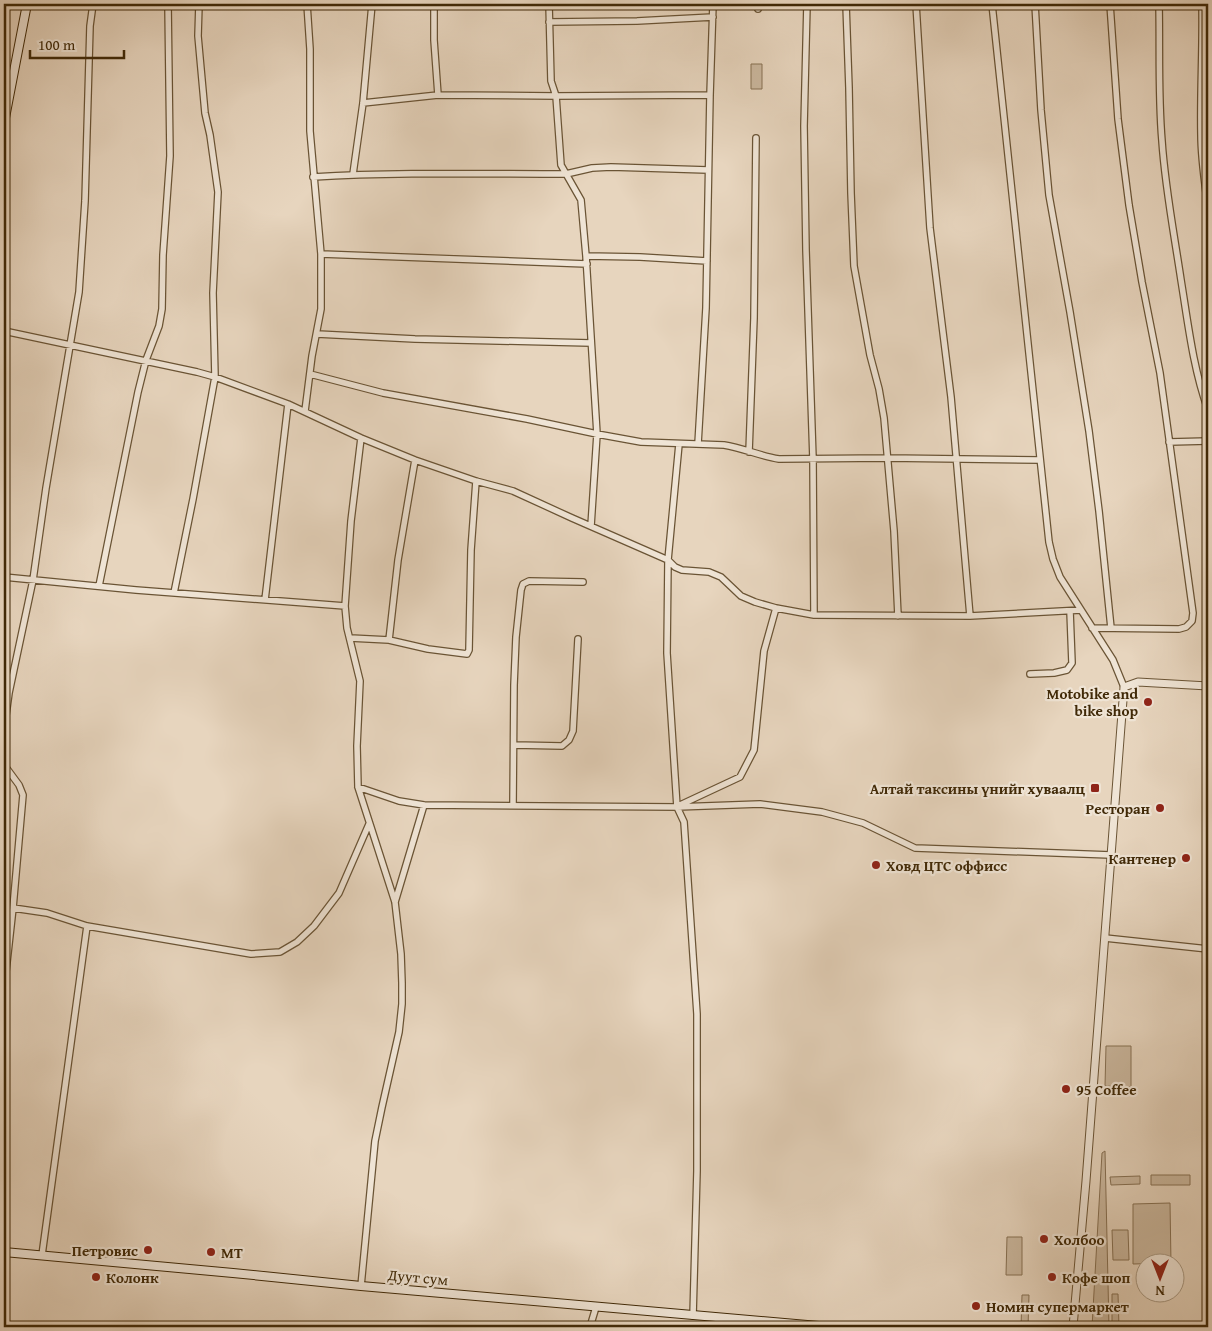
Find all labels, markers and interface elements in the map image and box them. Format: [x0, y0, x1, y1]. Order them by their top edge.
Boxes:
scale bar [30, 28, 124, 60]
text: 100 m [38, 34, 76, 55]
place label: Motobike and bike shop [1047, 683, 1138, 721]
marker: Motobike and bike shop [1142, 696, 1154, 708]
place label: Алтай таксины үнийг хуваалц [870, 778, 1085, 799]
marker: Алтай таксины үнийг хуваалц [1089, 782, 1101, 794]
place label: Ресторан [1086, 798, 1150, 819]
marker: Ресторан [1154, 802, 1166, 814]
place label: Кантенер [1109, 848, 1176, 869]
marker: Кантенер [1180, 852, 1192, 864]
place label: Ховд ЦТС оффисс [886, 855, 1007, 876]
marker: Ховд ЦТС оффисс [870, 859, 882, 871]
place label: 95 Coffee [1076, 1079, 1137, 1100]
marker: 95 Coffee [1060, 1083, 1072, 1095]
place label: Холбоо [1054, 1229, 1104, 1250]
marker: Холбоо [1038, 1233, 1050, 1245]
place label: Петровиc [72, 1240, 138, 1261]
place label: MT [221, 1242, 243, 1263]
marker: Петровиc [142, 1244, 154, 1256]
marker: MT [205, 1246, 217, 1258]
north arrow [1134, 1254, 1184, 1304]
street label: Дуут сум [386, 1264, 449, 1290]
place label: Колонк [106, 1267, 159, 1288]
place label: Кофе шоп [1062, 1267, 1130, 1288]
marker: Колонк [90, 1271, 102, 1283]
marker: Кофе шоп [1046, 1271, 1058, 1283]
text: N [1155, 1281, 1165, 1301]
place label: Номин супермаркет [986, 1296, 1130, 1317]
marker: Номин супермаркет [970, 1300, 982, 1312]

